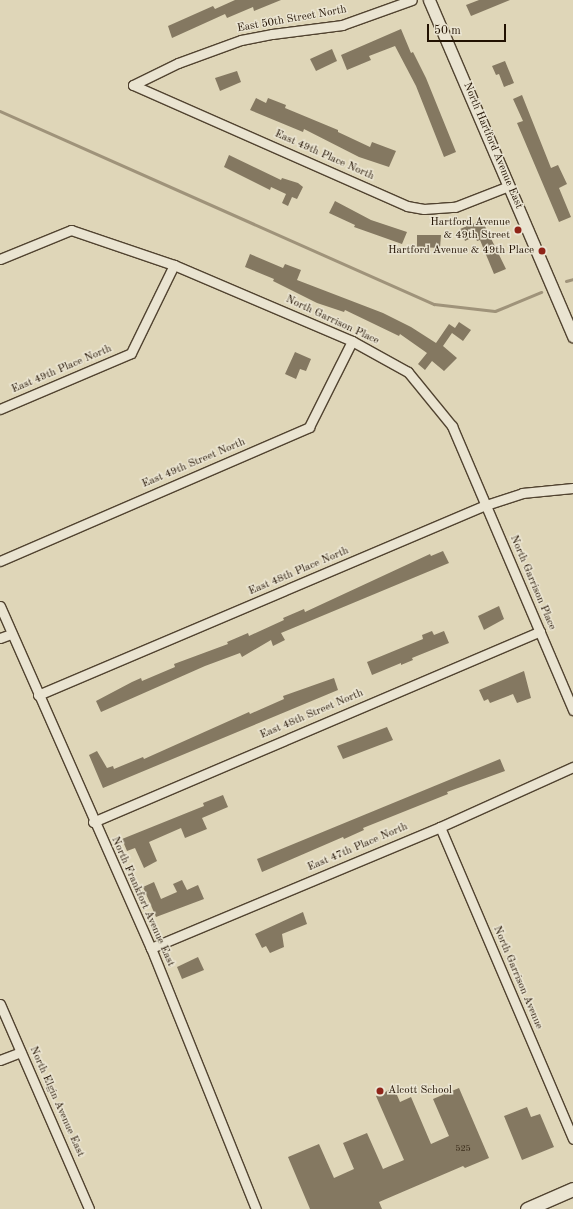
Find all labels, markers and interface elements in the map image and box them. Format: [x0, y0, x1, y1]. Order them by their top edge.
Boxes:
street label: East 50th Street North [236, 4, 348, 36]
scale bar [429, 16, 508, 42]
text: 50 m [434, 25, 461, 37]
street label: North Hartford Avenue East [459, 81, 525, 211]
street label: East 49th Place North [272, 128, 376, 184]
place label: Hartford Avenue & 49th Street [430, 217, 510, 243]
marker: Hartford Avenue & 49th Street [513, 225, 523, 235]
place label: Hartford Avenue & 49th Place [388, 244, 534, 258]
marker: Hartford Avenue & 49th Place [537, 246, 547, 256]
street label: North Garrison Place [283, 294, 381, 348]
street label: East 49th Place North [10, 343, 114, 397]
street label: East 49th Street North [140, 436, 248, 492]
street label: North Garrison Place [506, 534, 558, 632]
street label: East 48th Place North [247, 545, 351, 599]
street label: East 48th Street North [258, 687, 366, 743]
street label: East 47th Place North [306, 821, 410, 875]
street label: North Frankfort Avenue East [107, 835, 177, 969]
street label: North Garrison Avenue [489, 924, 545, 1032]
street label: North Elgin Avenue East [26, 1045, 86, 1159]
place label: Alcott School [388, 1084, 452, 1098]
marker: Alcott School [375, 1086, 385, 1096]
house number: 525 [455, 1144, 471, 1154]

